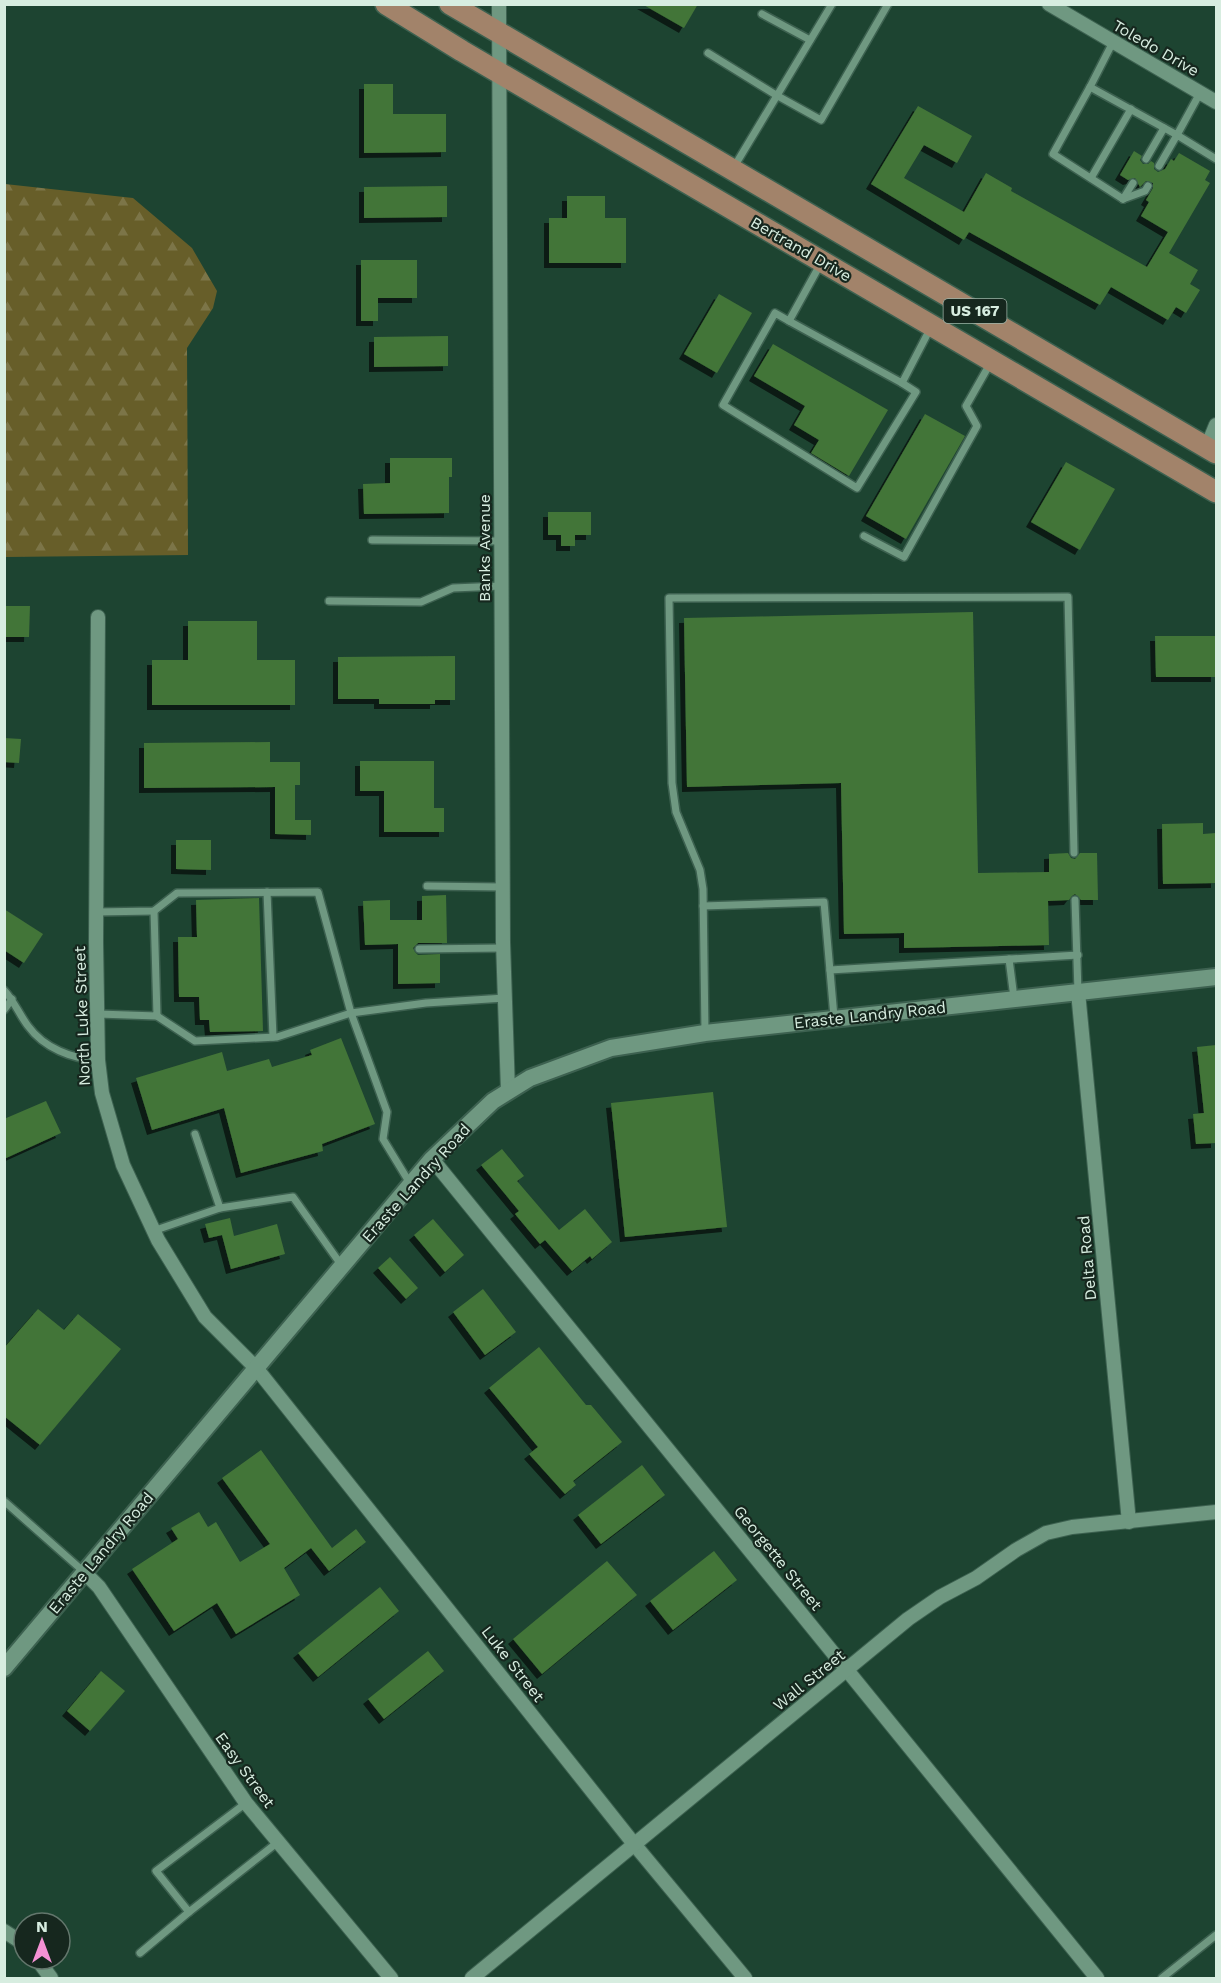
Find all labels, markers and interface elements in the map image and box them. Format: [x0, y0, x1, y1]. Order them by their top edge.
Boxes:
street label: Toledo Drive [1109, 16, 1203, 80]
street label: Bertrand Drive [747, 213, 855, 285]
road number: US 167 [944, 299, 1006, 323]
street label: Banks Avenue [475, 494, 494, 602]
street label: North Luke Street [70, 945, 94, 1086]
street label: Eraste Landry Road [793, 998, 947, 1032]
street label: Eraste Landry Road [358, 1120, 474, 1246]
street label: Delta Road [1074, 1215, 1100, 1301]
street label: Eraste Landry Road [45, 1488, 157, 1618]
street label: Georgette Street [730, 1502, 826, 1614]
street label: Luke Street [478, 1622, 549, 1706]
street label: Wall Street [769, 1645, 849, 1715]
street label: Easy Street [211, 1729, 279, 1812]
north arrow [12, 1911, 72, 1971]
text: N [36, 1917, 48, 1936]

